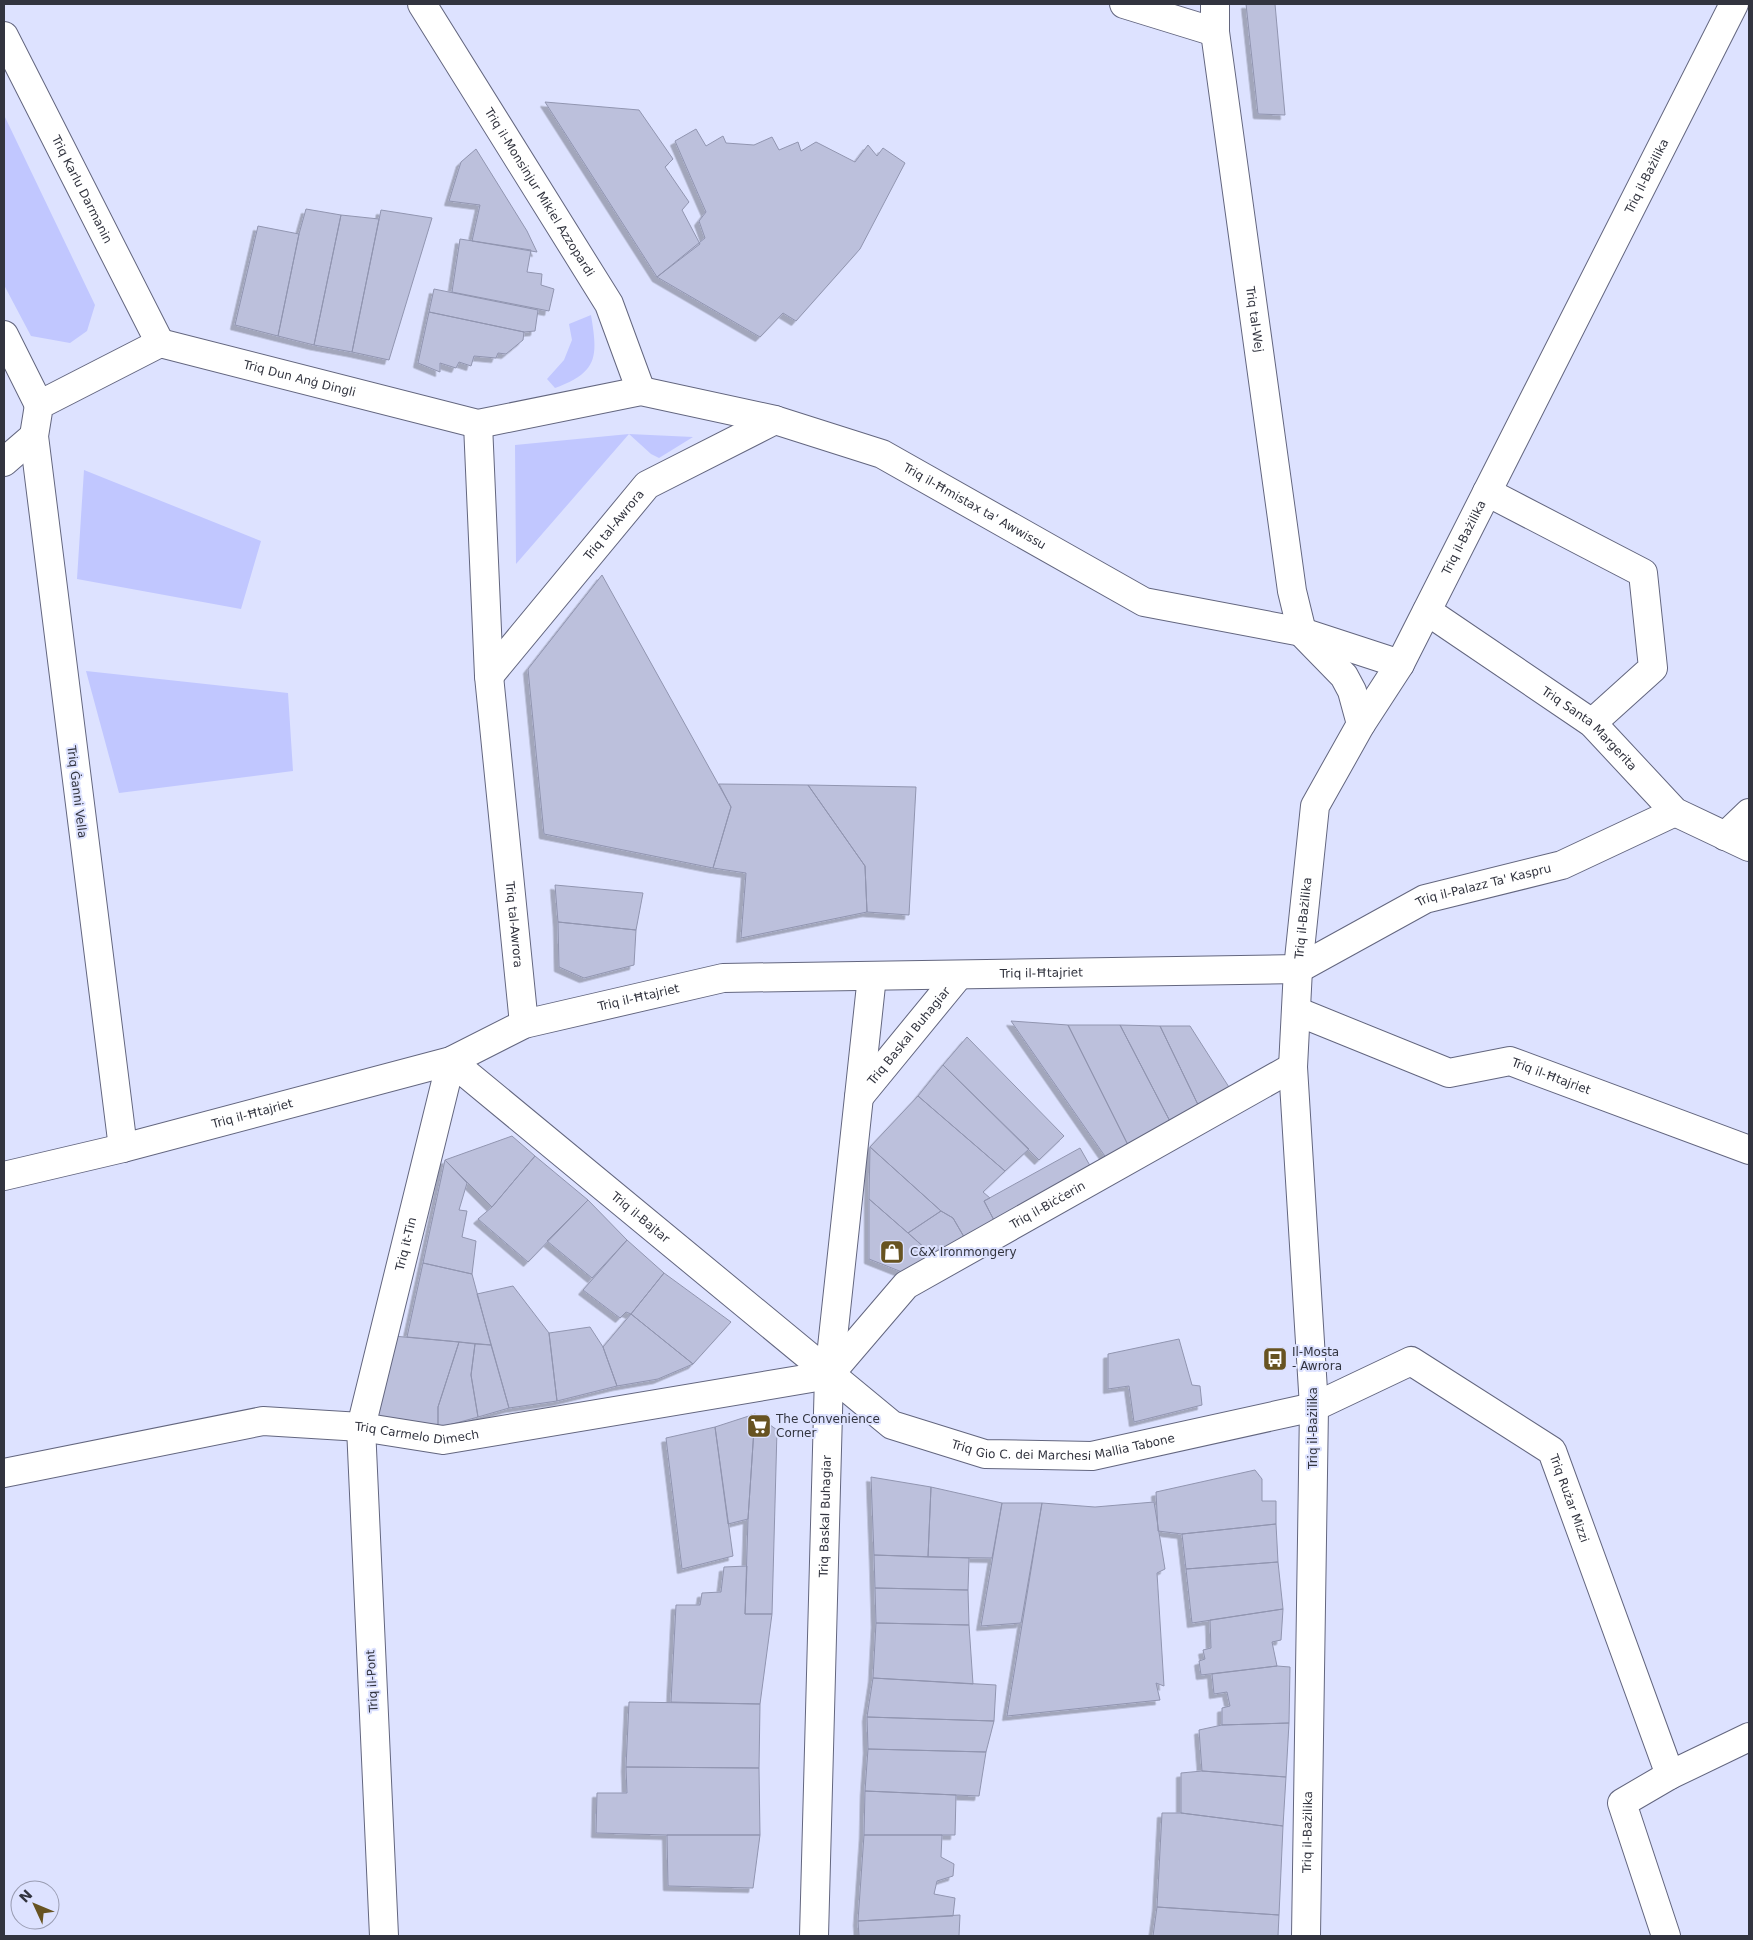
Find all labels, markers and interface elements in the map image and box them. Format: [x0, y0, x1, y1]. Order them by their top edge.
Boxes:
street label: Triq il-Monsinjur Mikiel Azzopardi [481, 105, 597, 279]
street label: Triq Karlu Darmanin [48, 132, 115, 246]
street label: Triq il-Bażilika [1622, 136, 1672, 217]
street label: Triq tal-Wej [1243, 284, 1266, 353]
street label: Triq Dun Anġ Dingli [241, 357, 357, 400]
street label: Triq il-Ħmistax ta' Awwissu [900, 460, 1048, 552]
street label: Triq tal-Awrora [580, 487, 647, 564]
street label: Triq il-Bażilika [1439, 498, 1489, 578]
street label: Triq Santa Margerita [1538, 683, 1640, 773]
street label: Triq Ġanni Vella [64, 744, 92, 839]
street label: Triq il-Palazz Ta' Kaspru [1413, 861, 1553, 910]
street label: Triq il-Bażilika [1292, 877, 1315, 961]
street label: Triq tal-Awrora [503, 880, 525, 968]
street label: Triq il-Ħtajriet [999, 965, 1083, 981]
street label: Triq il-Ħtajriet [595, 981, 681, 1014]
street label: Triq Baskal Buhagiar [864, 984, 953, 1088]
street label: Triq il-Ħtajriet [1509, 1055, 1593, 1097]
street label: Triq il-Ħtajriet [209, 1096, 295, 1131]
street label: Triq il-Biċċerin [1007, 1179, 1088, 1232]
street label: Triq il-Bajtar [607, 1188, 673, 1246]
street label: Triq it-Tin [392, 1216, 419, 1273]
shop icon: C&X Ironmongery [879, 1239, 905, 1265]
place label: C&X Ironmongery [910, 1245, 1017, 1259]
place label: Il-Mosta - Awrora [1292, 1345, 1342, 1373]
bus stop icon: Il-Mosta - Awrora [1262, 1346, 1288, 1372]
street label: Triq il-Bażilika [1306, 1387, 1320, 1470]
place label: The Convenience Corner [775, 1412, 880, 1440]
supermarket icon: The Convenience Corner [746, 1413, 772, 1439]
street label: Triq Carmelo Dimech [354, 1420, 480, 1447]
street label: Triq Gio C. dei Marchesi Mallia Tabone [949, 1431, 1176, 1463]
street label: Triq Rużar Mizzi [1546, 1451, 1592, 1544]
street label: Triq Baskal Buhagiar [817, 1455, 834, 1579]
street label: Triq il-Pont [363, 1649, 381, 1714]
street label: Triq il-Bażilika [1300, 1791, 1315, 1874]
north arrow [10, 1880, 60, 1930]
text: N [16, 1886, 35, 1906]

